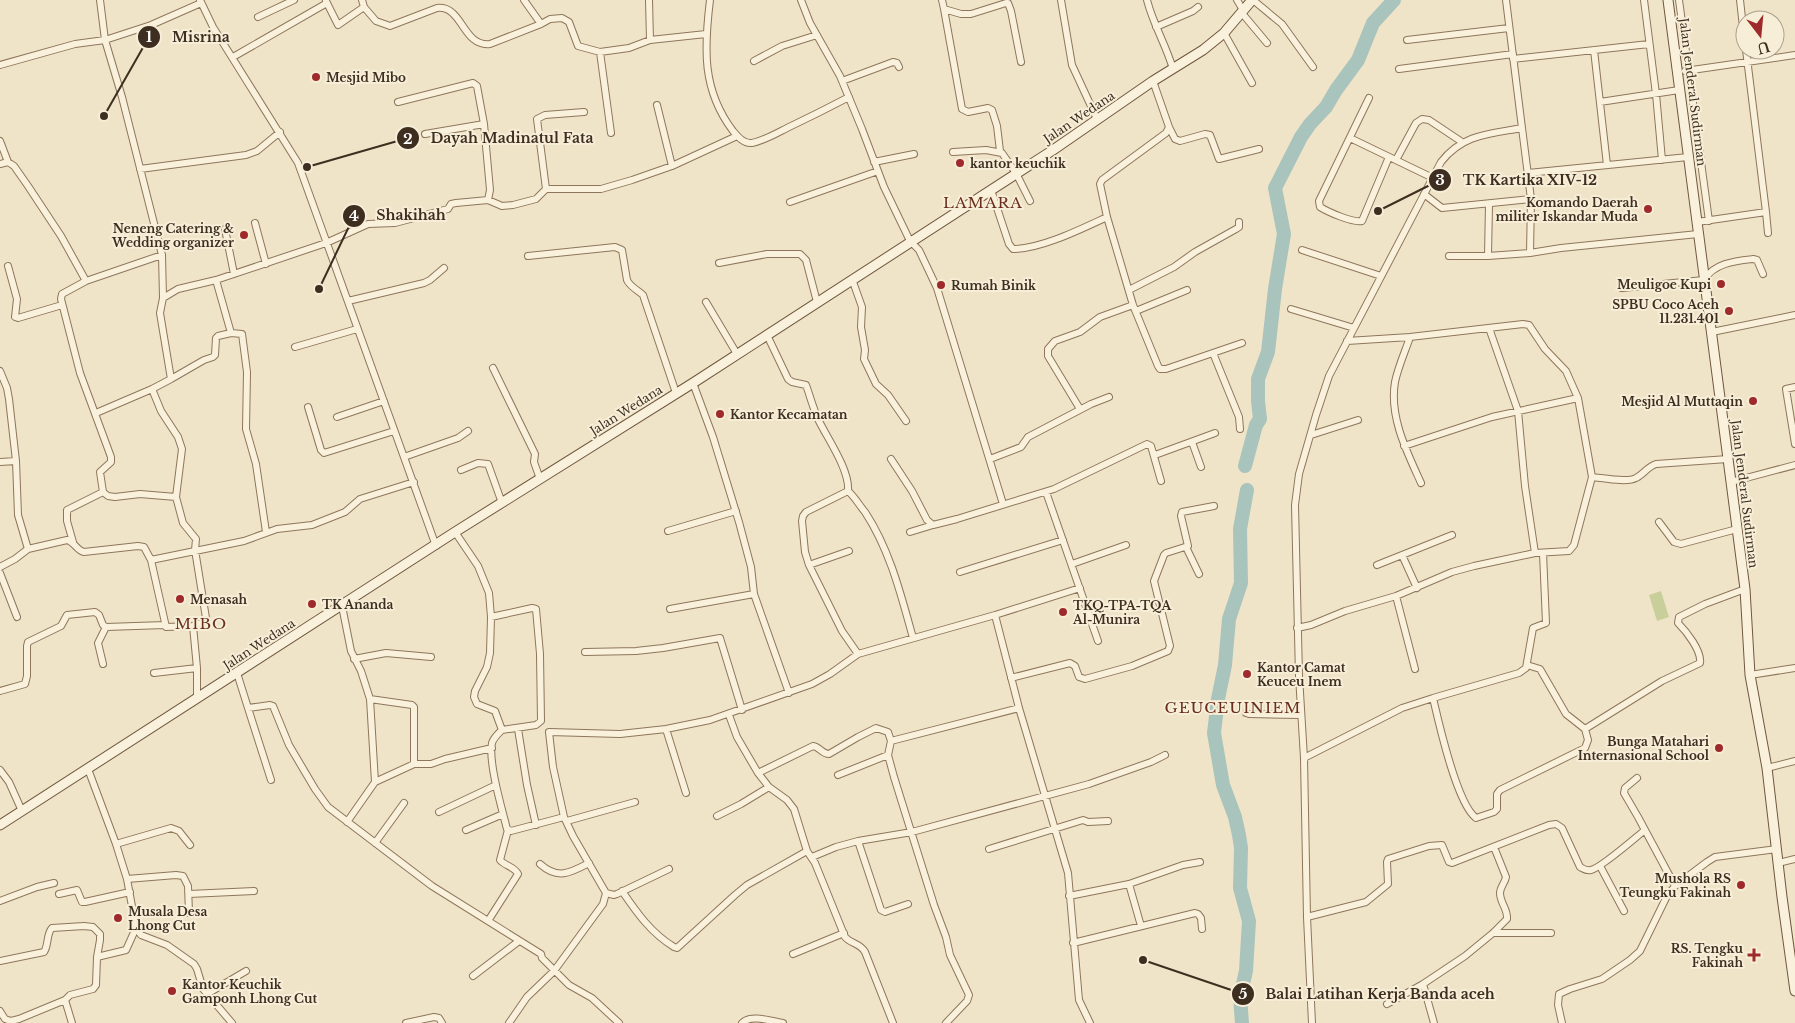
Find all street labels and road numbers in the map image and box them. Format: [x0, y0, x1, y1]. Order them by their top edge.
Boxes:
street label: Jalan Jenderal Sudirman [1676, 15, 1710, 167]
street label: Jalan Wedana [1039, 88, 1118, 147]
street label: Jalan Wedana [585, 382, 665, 439]
street label: Jalan Jenderal Sudirman [1728, 417, 1762, 569]
street label: Jalan Wedana [219, 615, 298, 674]

